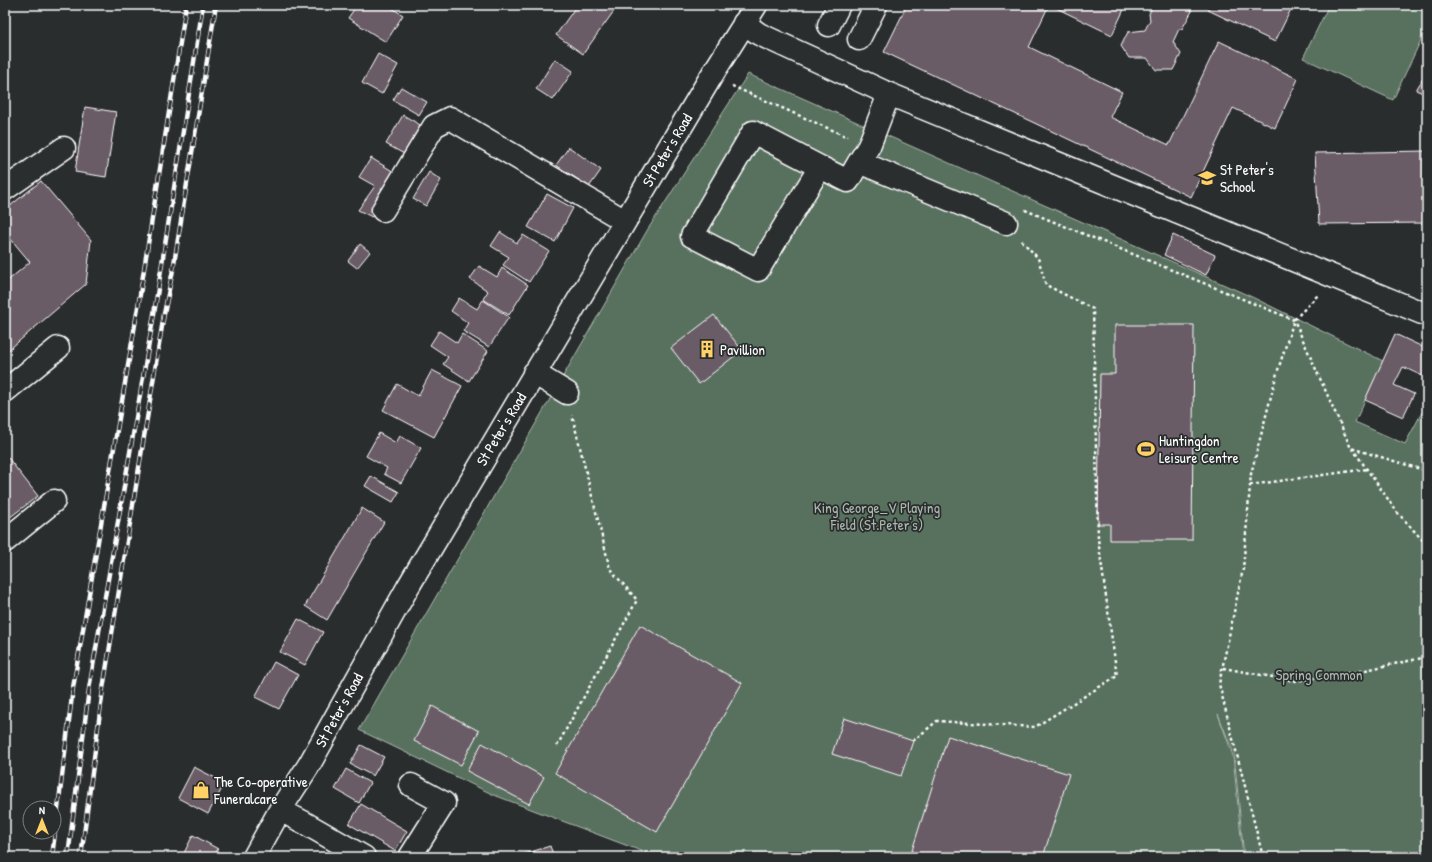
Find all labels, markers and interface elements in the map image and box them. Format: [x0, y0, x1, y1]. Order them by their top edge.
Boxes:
street label: St Peter's Road [637, 109, 697, 190]
place label: St Peter's School [1220, 159, 1274, 197]
school or university icon: St Peter's School [1197, 168, 1217, 188]
building icon: Pavillion [697, 339, 717, 359]
place label: Pavillion [720, 339, 765, 360]
street label: St Peter's Road [471, 388, 531, 469]
place label: Huntingdon Leisure Centre [1159, 430, 1239, 468]
sports icon: Huntingdon Leisure Centre [1136, 439, 1156, 459]
park label: King George_V Playing Field (St.Peter's) [814, 497, 941, 535]
park label: Spring Common [1276, 664, 1363, 685]
street label: St Peter's Road [310, 669, 368, 751]
place label: The Co-operative Funeralcare [213, 771, 308, 809]
shop icon: The Co-operative Funeralcare [191, 780, 211, 800]
north arrow [22, 800, 62, 840]
text: N [39, 803, 45, 817]

